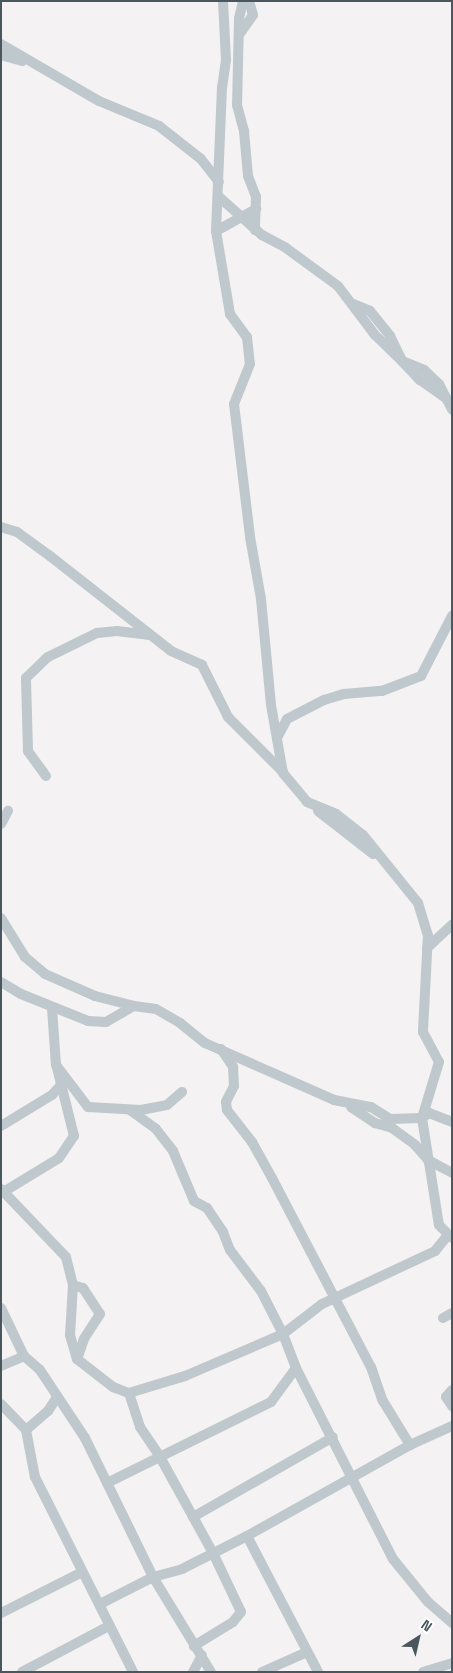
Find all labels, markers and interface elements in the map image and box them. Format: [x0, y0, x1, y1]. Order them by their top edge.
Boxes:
north arrow [393, 1613, 443, 1663]
text: N [418, 1616, 436, 1636]

